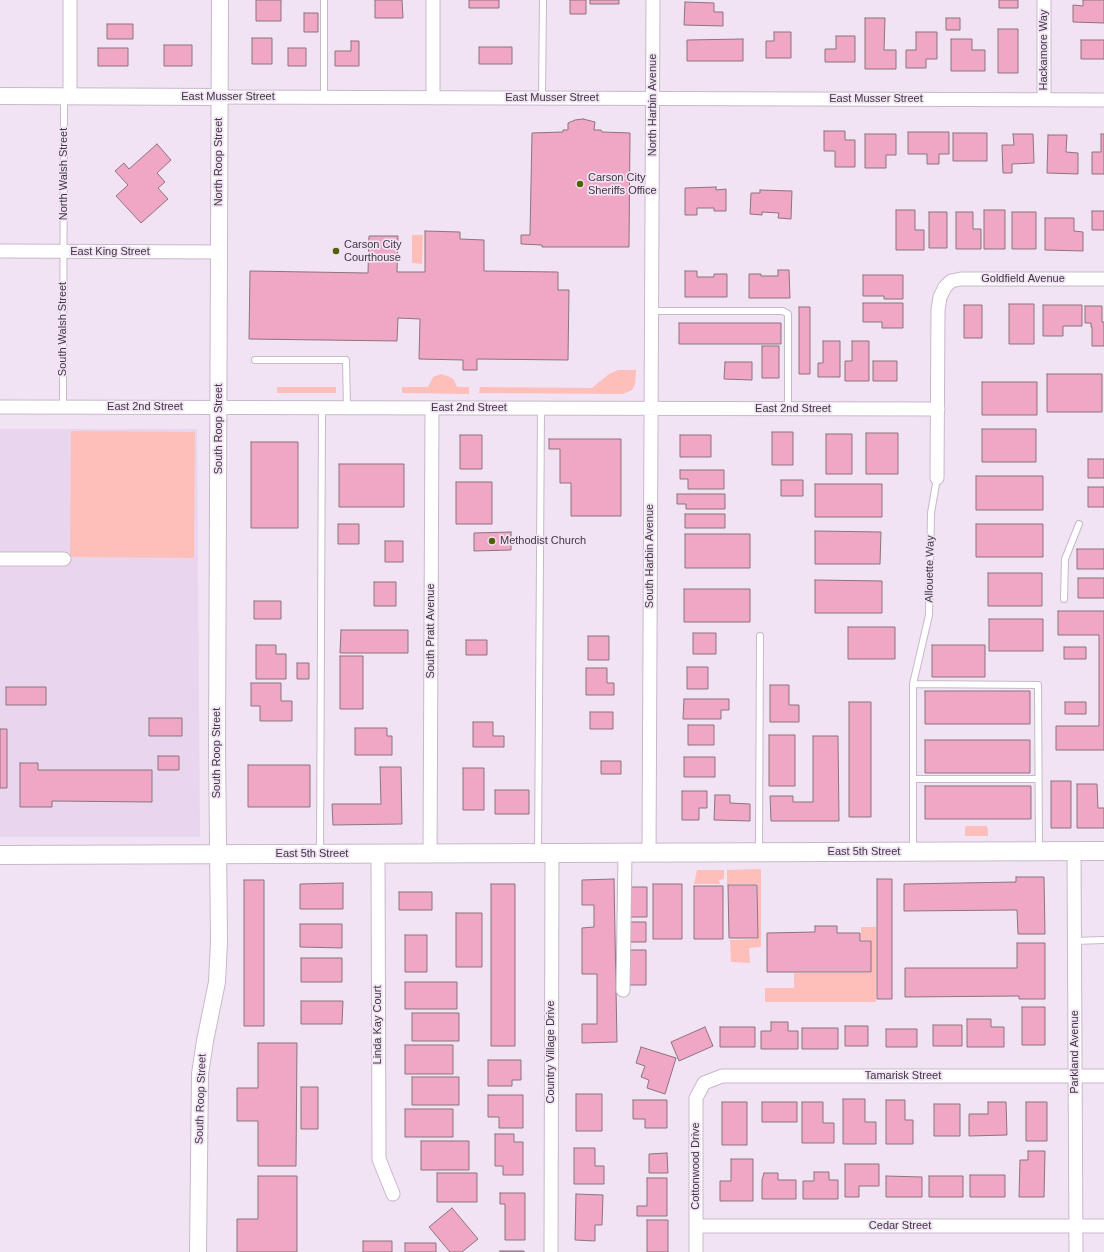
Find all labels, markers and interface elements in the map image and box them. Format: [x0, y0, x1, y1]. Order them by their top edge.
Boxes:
street label: Hackamore Way [1037, 10, 1051, 90]
street label: North Harbin Avenue [646, 54, 660, 156]
street label: East Musser Street [181, 90, 275, 104]
street label: East Musser Street [505, 91, 599, 105]
street label: East Musser Street [829, 92, 923, 106]
street label: North Roop Street [212, 118, 226, 206]
street label: North Walsh Street [57, 128, 71, 220]
place label: Carson City Sheriffs Office [588, 171, 657, 197]
marker: Carson City Sheriffs Office [575, 179, 585, 189]
place label: Carson City Courthouse [344, 238, 401, 264]
street label: East King Street [70, 245, 150, 259]
marker: Carson City Courthouse [331, 246, 341, 256]
street label: Goldfield Avenue [981, 272, 1065, 286]
street label: South Walsh Street [56, 282, 70, 376]
street label: South Roop Street [212, 384, 226, 474]
street label: East 2nd Street [107, 400, 183, 414]
street label: East 2nd Street [431, 401, 507, 415]
street label: East 2nd Street [755, 402, 831, 416]
street label: South Harbin Avenue [643, 504, 657, 608]
place label: Methodist Church [500, 534, 586, 548]
street label: Allouette Way [923, 535, 937, 603]
marker: Methodist Church [487, 536, 497, 546]
street label: South Pratt Avenue [424, 583, 438, 679]
street label: South Roop Street [210, 708, 224, 798]
street label: East 5th Street [828, 845, 900, 859]
street label: East 5th Street [276, 847, 348, 861]
street label: Linda Kay Court [371, 986, 385, 1064]
street label: Country Village Drive [544, 1000, 558, 1104]
street label: Parkland Avenue [1068, 1010, 1082, 1094]
street label: South Roop Street [193, 1054, 209, 1144]
street label: Tamarisk Street [865, 1069, 941, 1083]
street label: Cottonwood Drive [689, 1122, 703, 1210]
street label: Cedar Street [869, 1219, 931, 1233]

